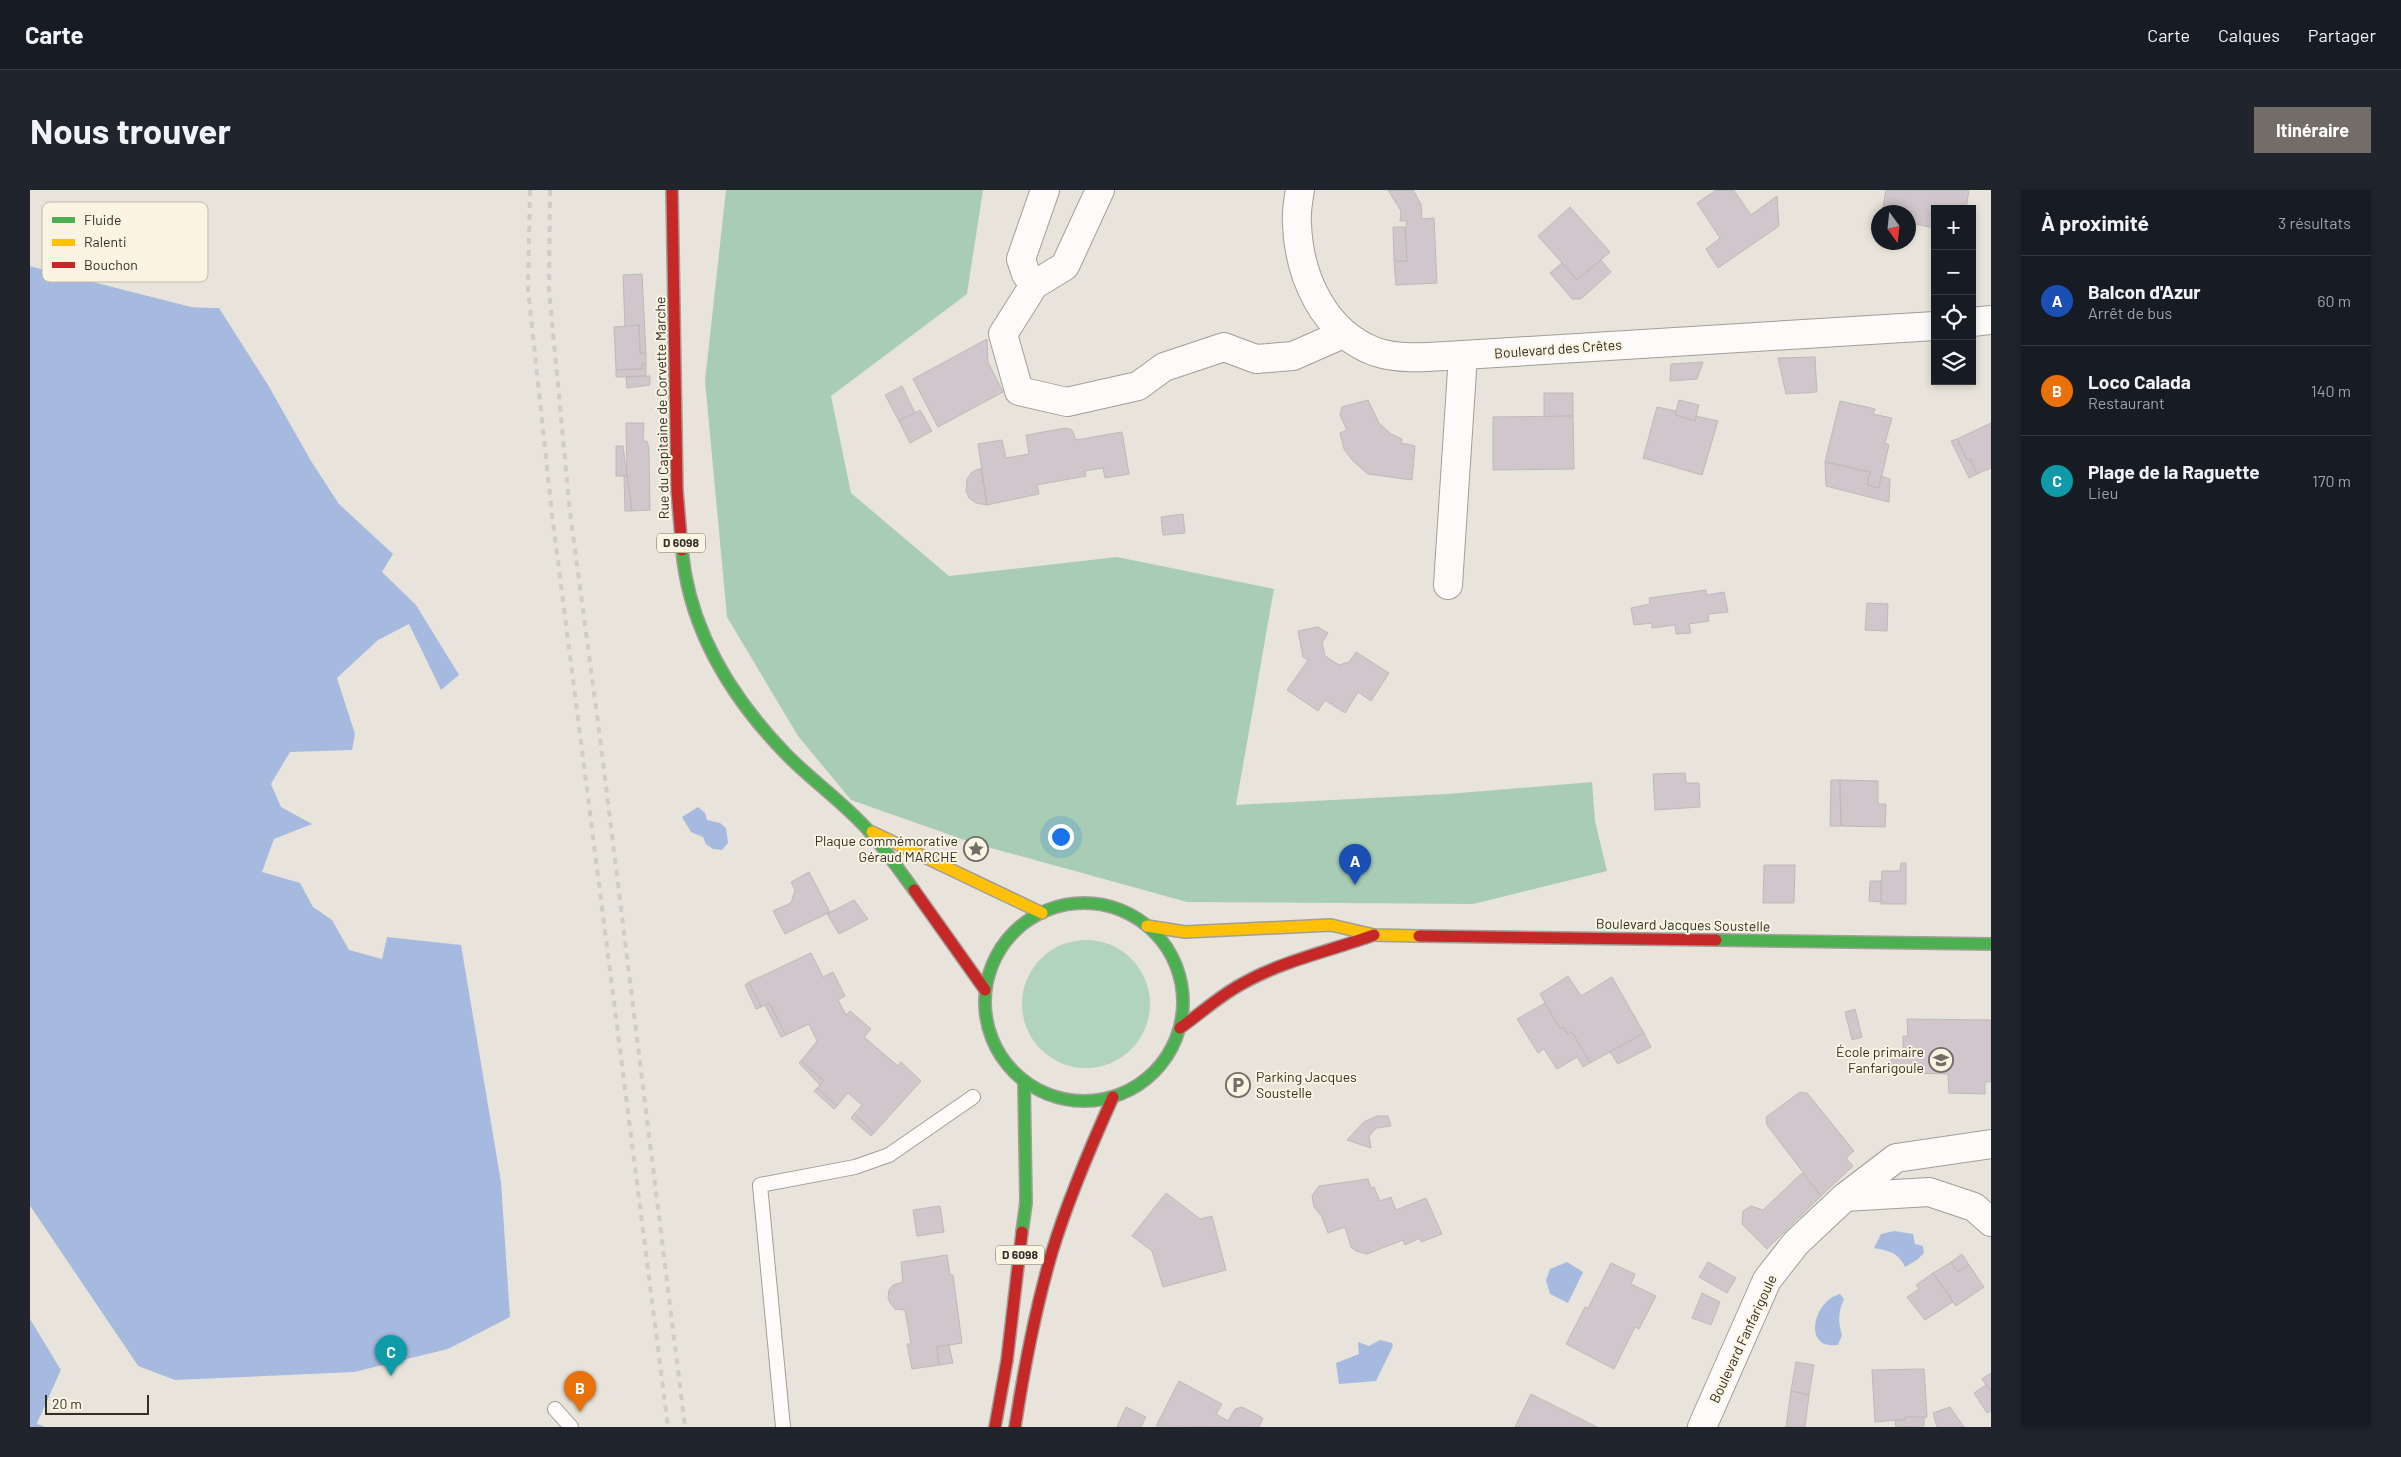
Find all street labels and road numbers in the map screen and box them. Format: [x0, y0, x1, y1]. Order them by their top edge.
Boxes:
street label: Rue du Capitaine de Corvette Marche [651, 297, 672, 519]
street label: Boulevard des Crêtes [1494, 336, 1623, 361]
road number: D 6098 [657, 533, 705, 552]
street label: Boulevard Jacques Soustelle [1596, 914, 1770, 935]
road number: D 6098 [996, 1246, 1044, 1264]
street label: Boulevard Fanfarigoule [1705, 1272, 1780, 1406]

